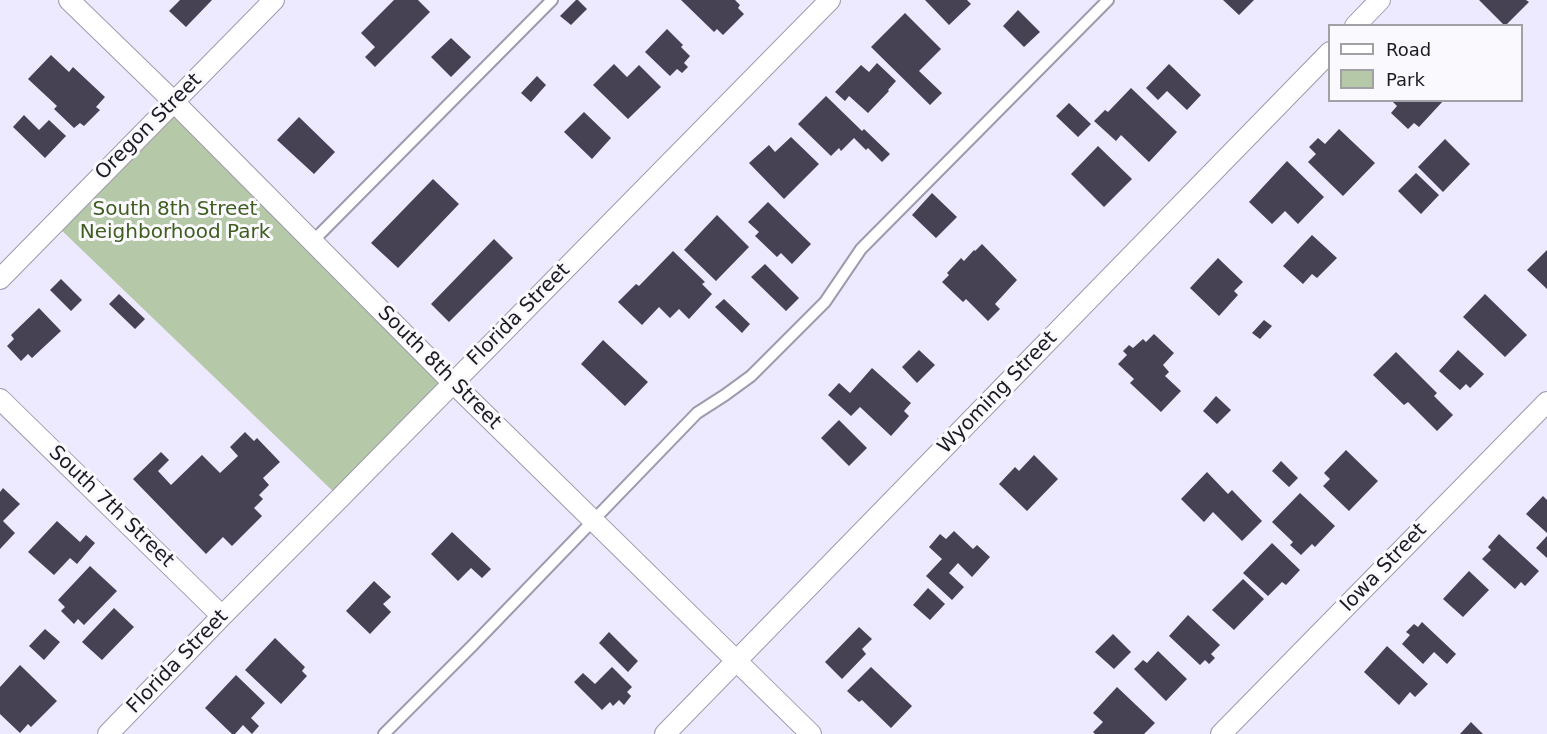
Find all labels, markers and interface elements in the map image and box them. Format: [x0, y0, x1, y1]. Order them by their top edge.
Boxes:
legend [1328, 24, 1523, 102]
text: Road [1386, 39, 1431, 60]
street label: Oregon Street [91, 69, 207, 185]
text: Park [1386, 69, 1425, 90]
park label: South 8th Street Neighborhood Park [80, 198, 270, 245]
street label: Florida Street [463, 259, 575, 371]
street label: South 8th Street [372, 301, 506, 435]
street label: Wyoming Street [933, 327, 1063, 459]
street label: South 7th Street [43, 441, 179, 573]
street label: Iowa Street [1336, 519, 1432, 617]
street label: Florida Street [122, 605, 234, 719]

